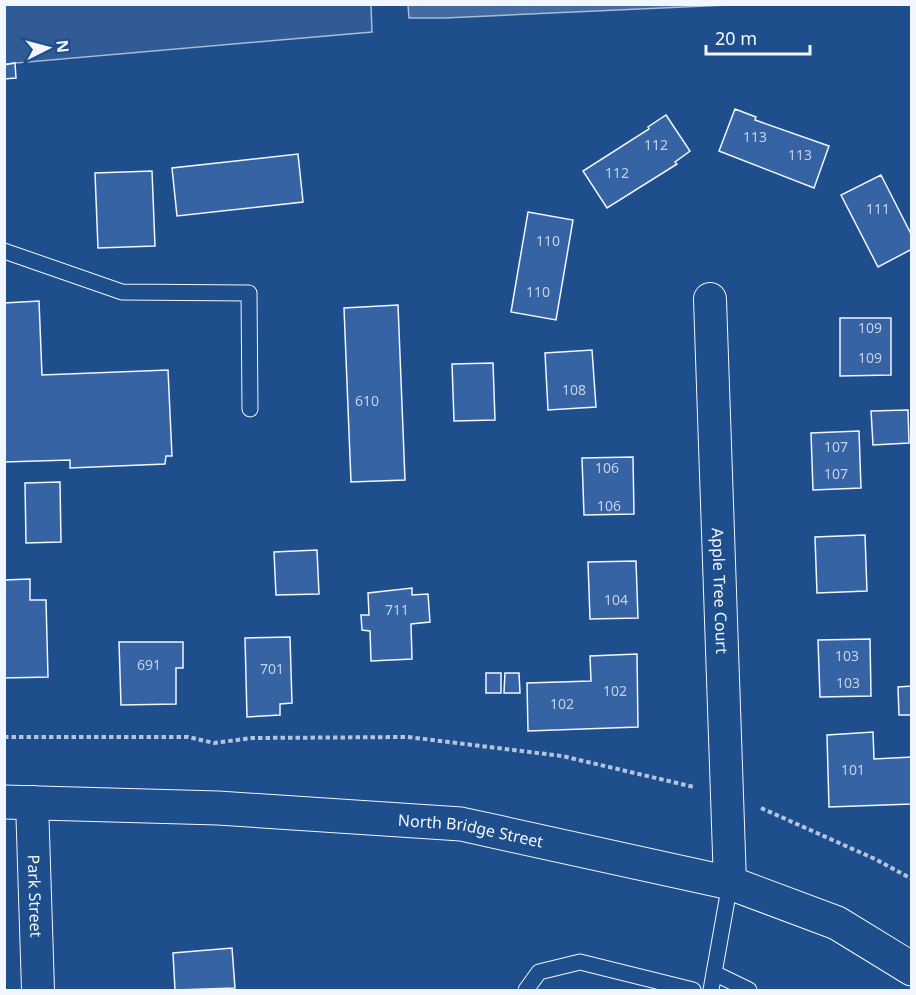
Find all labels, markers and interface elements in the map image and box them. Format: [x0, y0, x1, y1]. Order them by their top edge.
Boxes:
north arrow [18, 18, 78, 78]
scale bar [706, 18, 810, 56]
text: 20 m [715, 26, 757, 50]
text: N [51, 39, 75, 54]
house number: 113 [743, 127, 767, 146]
house number: 112 [644, 135, 668, 154]
house number: 113 [788, 145, 812, 164]
house number: 112 [605, 163, 629, 182]
house number: 111 [866, 199, 890, 218]
house number: 110 [536, 231, 560, 250]
house number: 110 [526, 282, 550, 301]
house number: 109 [858, 318, 882, 337]
house number: 109 [858, 348, 882, 367]
house number: 108 [562, 380, 586, 399]
house number: 610 [355, 391, 379, 410]
house number: 107 [824, 437, 848, 456]
house number: 106 [595, 458, 619, 477]
house number: 107 [824, 464, 848, 483]
house number: 106 [597, 496, 621, 515]
street label: Apple Tree Court [707, 527, 733, 654]
house number: 104 [604, 590, 628, 609]
house number: 711 [385, 600, 409, 619]
house number: 103 [835, 646, 859, 665]
house number: 691 [137, 655, 161, 674]
house number: 701 [260, 659, 284, 678]
house number: 103 [836, 673, 860, 692]
house number: 102 [603, 681, 627, 700]
house number: 102 [550, 694, 574, 713]
house number: 101 [841, 760, 865, 779]
street label: North Bridge Street [397, 809, 546, 853]
street label: Park Street [23, 854, 47, 938]

